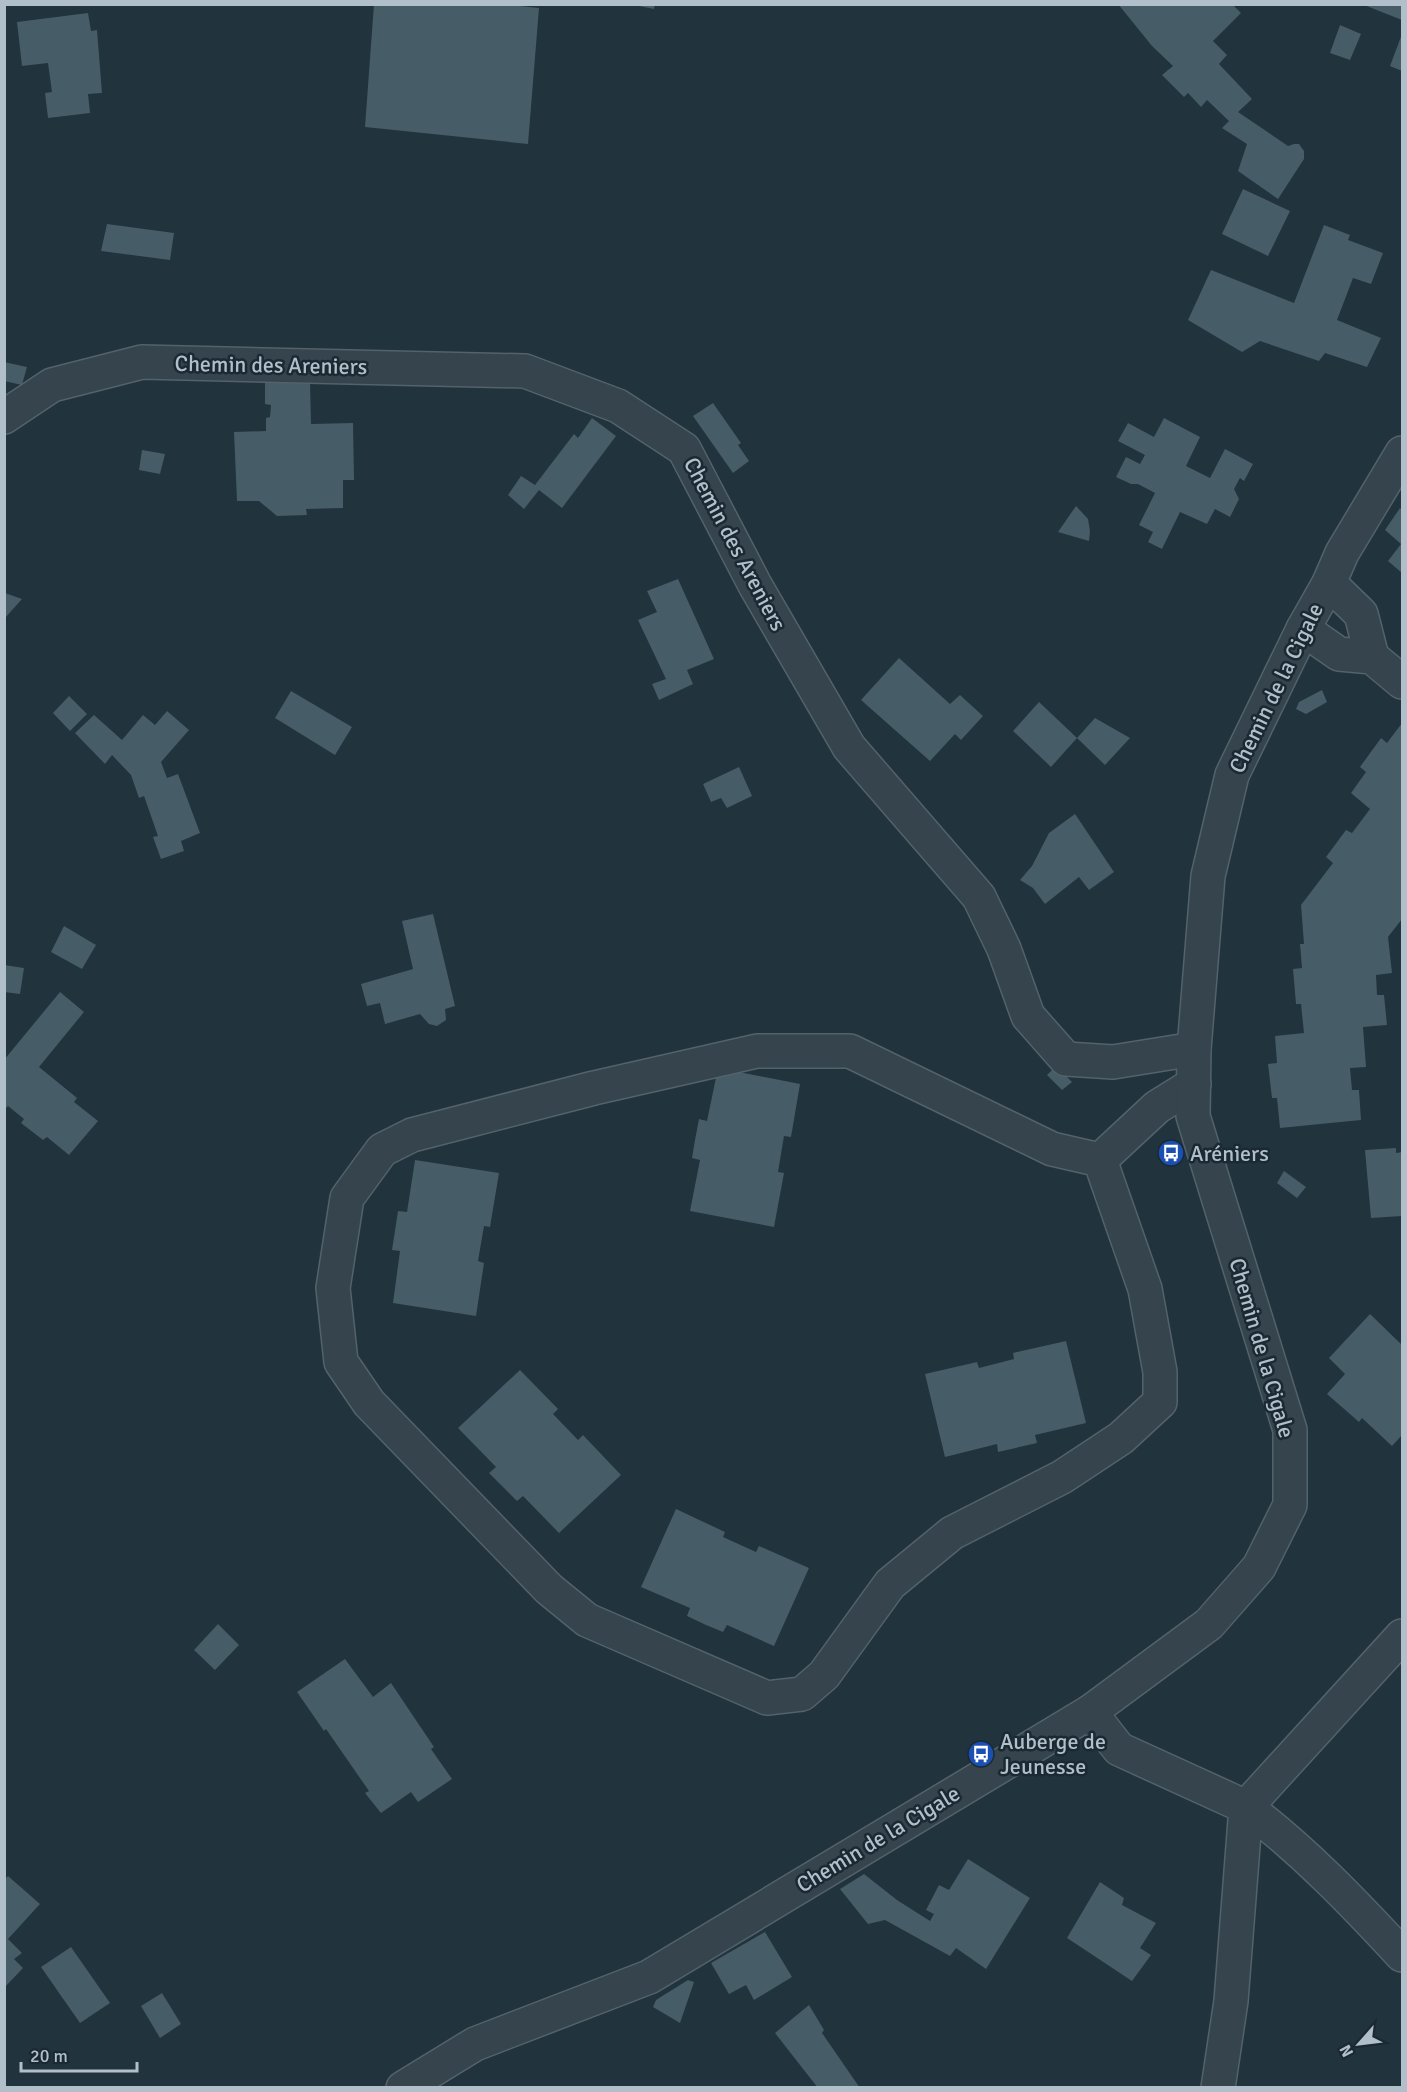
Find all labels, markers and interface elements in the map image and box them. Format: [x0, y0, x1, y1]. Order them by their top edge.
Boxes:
street label: Chemin des Areniers [174, 350, 368, 380]
street label: Chemin des Areniers [678, 453, 792, 635]
street label: Chemin de la Cigale [1223, 599, 1329, 777]
bus stop icon: Aréniers [1156, 1138, 1186, 1168]
place label: Aréniers [1190, 1140, 1269, 1167]
street label: Chemin de la Cigale [1223, 1255, 1301, 1441]
place label: Auberge de Jeunesse [1000, 1728, 1106, 1780]
bus stop icon: Auberge de Jeunesse [966, 1739, 996, 1769]
street label: Chemin de la Cigale [791, 1780, 965, 1898]
north arrow [1329, 2014, 1389, 2074]
scale bar [21, 2035, 136, 2073]
text: N [1335, 2041, 1358, 2060]
text: 20 m [30, 2045, 68, 2067]

